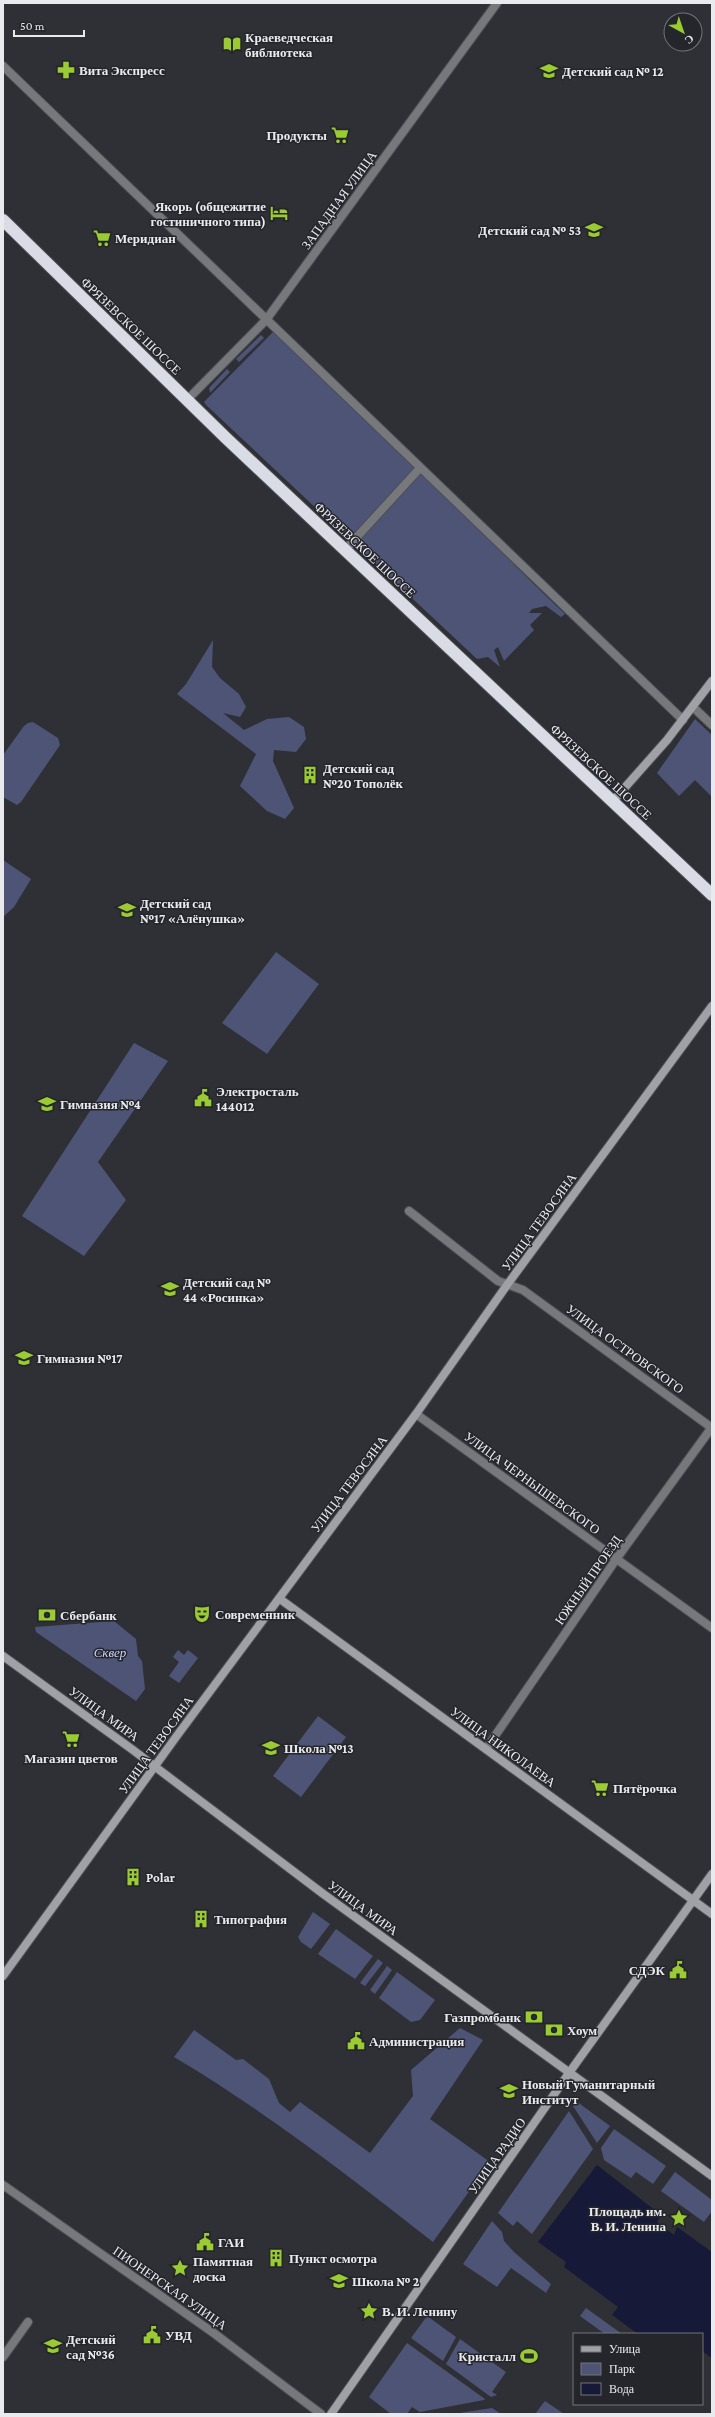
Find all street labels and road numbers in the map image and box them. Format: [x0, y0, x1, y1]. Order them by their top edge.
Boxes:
street label: ЗАПАДНАЯ УЛИЦА [298, 147, 380, 252]
street label: ФРЯЗЕВСКОЕ ШОССЕ [78, 274, 184, 378]
street label: ФРЯЗЕВСКОЕ ШОССЕ [311, 499, 419, 601]
street label: ФРЯЗЕВСКОЕ ШОССЕ [547, 721, 655, 823]
street label: УЛИЦА ТЕВОСЯНА [498, 1170, 580, 1274]
street label: УЛИЦА ОСТРОВСКОГО [563, 1301, 687, 1397]
street label: УЛИЦА ЧЕРНЫШЕВСКОГО [461, 1429, 603, 1537]
street label: УЛИЦА ТЕВОСЯНА [308, 1432, 391, 1535]
street label: ЮЖНЫЙ ПРОЕЗД [552, 1532, 624, 1628]
street label: УЛИЦА МИРА [66, 1684, 143, 1745]
street label: УЛИЦА ТЕВОСЯНА [115, 1693, 197, 1797]
street label: УЛИЦА НИКОЛАЕВА [447, 1704, 559, 1791]
street label: УЛИЦА МИРА [325, 1878, 402, 1939]
street label: УЛИЦА РАДИО [465, 2115, 529, 2197]
street label: ПИОНЕРСКАЯ УЛИЦА [110, 2243, 230, 2333]

